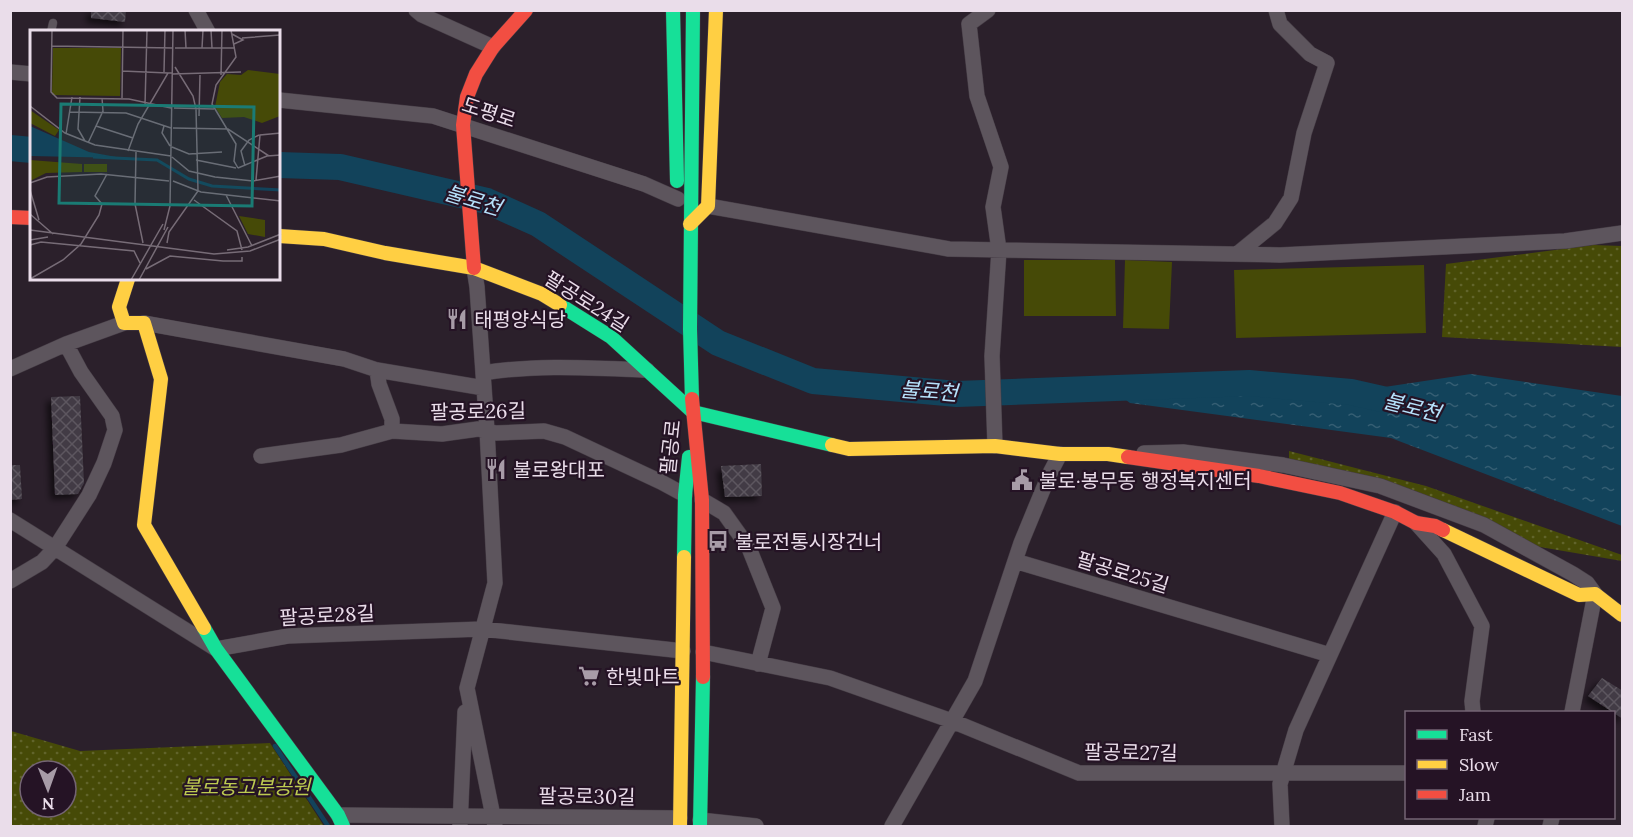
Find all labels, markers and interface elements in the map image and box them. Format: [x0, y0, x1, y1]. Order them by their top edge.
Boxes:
inset map [30, 30, 280, 280]
street label: 도평로 [459, 92, 519, 132]
water label: 불로천 [441, 179, 507, 222]
street label: 팔공로24길 [540, 265, 634, 337]
restaurant icon: 태평양식당 [445, 307, 469, 331]
place label: 태평양식당 [474, 307, 566, 332]
water label: 불로천 [899, 376, 962, 407]
water label: 불로천 [1381, 387, 1446, 428]
street label: 팔공로26길 [430, 398, 526, 424]
street label: 팔공로 [655, 418, 685, 476]
restaurant icon: 불로왕대포 [484, 457, 508, 481]
place label: 불로왕대포 [513, 457, 605, 482]
public building icon: 불로·봉무동 행정복지센터 [1010, 468, 1034, 492]
place label: 불로·봉무동 행정복지센터 [1039, 468, 1252, 493]
bus stop icon: 불로전통시장건너 [706, 529, 730, 553]
place label: 불로전통시장건너 [735, 529, 882, 554]
street label: 팔공로25길 [1074, 546, 1172, 598]
street label: 팔공로28길 [279, 600, 375, 630]
supermarket icon: 한빛마트 [577, 664, 601, 688]
place label: 한빛마트 [606, 664, 680, 689]
legend [1405, 711, 1615, 819]
text: Fast [1459, 723, 1493, 746]
street label: 팔공로27길 [1084, 739, 1178, 765]
text: Slow [1459, 753, 1499, 776]
north arrow [18, 759, 78, 819]
park label: 불로동고분공원 [182, 774, 312, 799]
street label: 팔공로30길 [538, 783, 636, 809]
text: Jam [1458, 783, 1491, 806]
text: N [42, 794, 55, 814]

